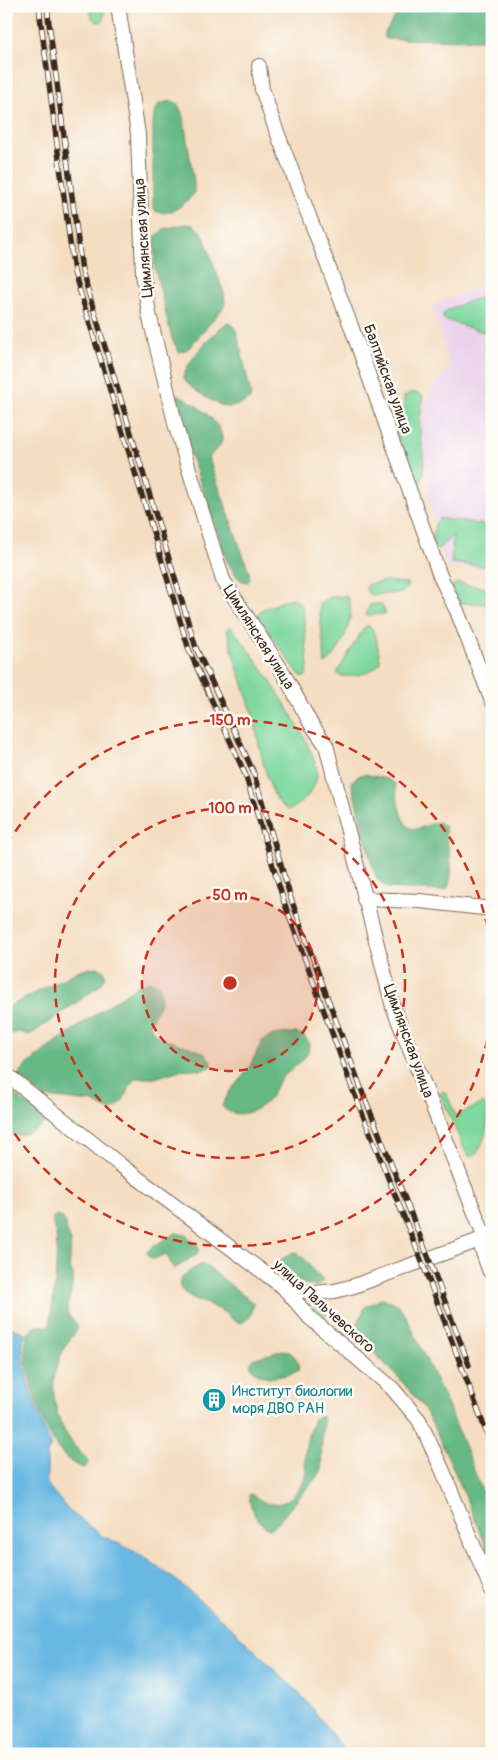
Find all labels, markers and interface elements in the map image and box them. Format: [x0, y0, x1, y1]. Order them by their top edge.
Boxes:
street label: Цимлянская улица [130, 178, 157, 298]
street label: Балтийская улица [359, 322, 416, 437]
street label: Цимлянская улица [219, 582, 298, 693]
text: 150 m [210, 711, 250, 730]
text: 100 m [209, 799, 251, 818]
text: 50 m [213, 886, 247, 905]
centre of rings [221, 974, 239, 992]
street label: Цимлянская улица [379, 982, 438, 1101]
street label: улица Пальчевского [268, 1255, 378, 1357]
place label: Институт биологии моря ДВО РАН [232, 1382, 353, 1418]
building icon: Институт биологии моря ДВО РАН [201, 1387, 227, 1413]

